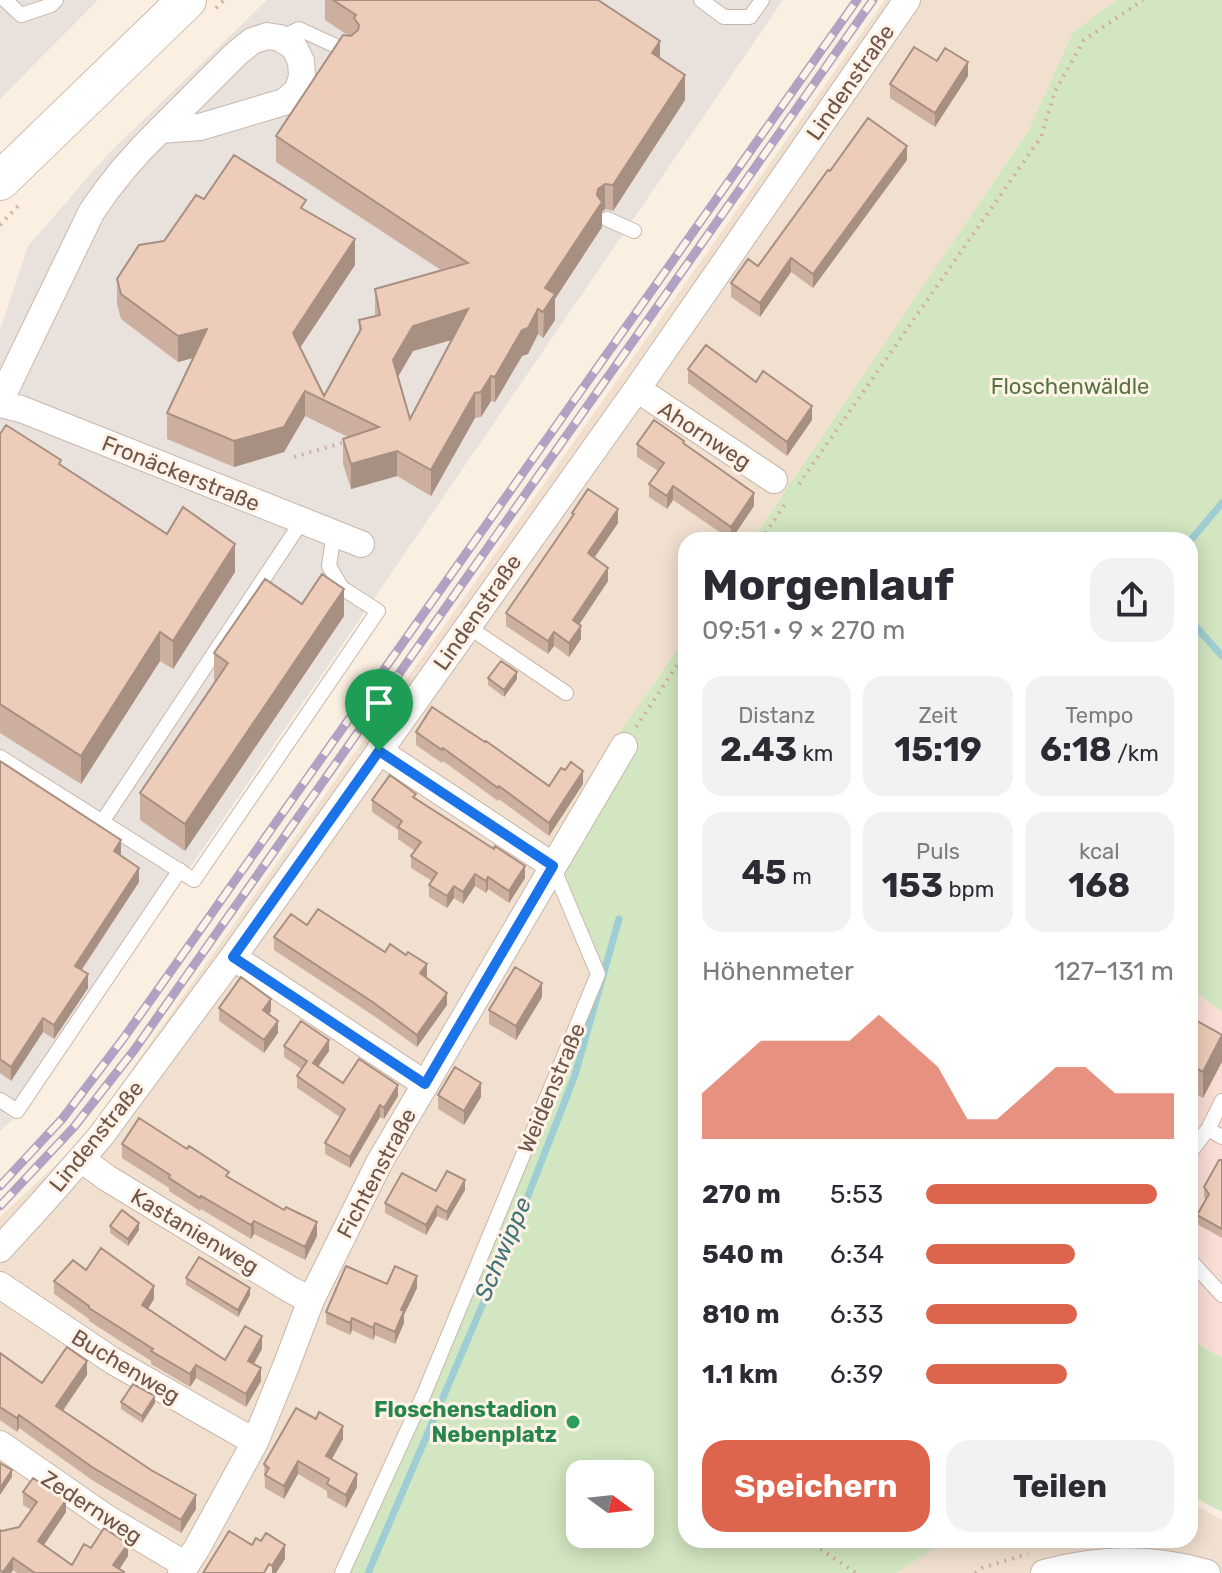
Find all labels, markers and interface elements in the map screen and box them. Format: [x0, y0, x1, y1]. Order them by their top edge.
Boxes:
street label: Lindenstraße [801, 19, 900, 145]
park label: Floschenwäldle [991, 373, 1149, 400]
street label: Ahornweg [653, 395, 756, 475]
street label: Fronäckerstraße [98, 430, 264, 517]
street label: Lindenstraße [428, 549, 527, 675]
button: share [1090, 558, 1174, 642]
text: Morgenlauf [702, 559, 954, 611]
text: 09:51 · 9 × 270 m [702, 615, 905, 646]
pin [345, 669, 413, 751]
icon: arrive [357, 681, 401, 725]
text: Distanz [738, 702, 815, 729]
text: Zeit [918, 702, 958, 729]
text: Tempo [1065, 702, 1133, 729]
text: 2.43 [720, 729, 797, 770]
text: 15:19 [894, 729, 982, 770]
text: 6:18 [1040, 729, 1112, 770]
text: km [797, 740, 833, 767]
text: /km [1112, 740, 1159, 767]
text: Puls [916, 838, 960, 865]
text: kcal [1079, 838, 1120, 865]
text: 45 [742, 852, 787, 893]
text: m [787, 863, 812, 890]
text: 153 [882, 865, 943, 906]
text: 168 [1068, 865, 1130, 906]
text: bpm [943, 876, 994, 903]
text: Höhenmeter [702, 956, 854, 987]
text: 127–131 m [1054, 956, 1174, 987]
street label: Weidenstraße [512, 1019, 591, 1157]
street label: Lindenstraße [43, 1075, 149, 1197]
street label: Fichtenstraße [331, 1104, 422, 1243]
text: 270 m [702, 1179, 781, 1210]
text: 5:53 [830, 1179, 883, 1210]
street label: Kastanienweg [126, 1183, 263, 1280]
water label: Schwippe [469, 1193, 537, 1305]
text: 540 m [702, 1239, 784, 1270]
text: 6:34 [830, 1239, 884, 1270]
text: 810 m [702, 1299, 780, 1330]
text: 6:33 [830, 1299, 884, 1330]
street label: Buchenweg [67, 1323, 185, 1409]
text: 1.1 km [702, 1359, 778, 1390]
text: 6:39 [830, 1359, 883, 1390]
place label: Floschenstadion Nebenplatz [374, 1396, 557, 1448]
marker: Floschenstadion Nebenplatz [564, 1413, 582, 1431]
button: Speichern [702, 1440, 930, 1532]
button: Teilen [946, 1440, 1174, 1532]
north arrow [566, 1460, 654, 1548]
map controls [566, 1460, 654, 1548]
street label: Zedernweg [36, 1465, 147, 1550]

